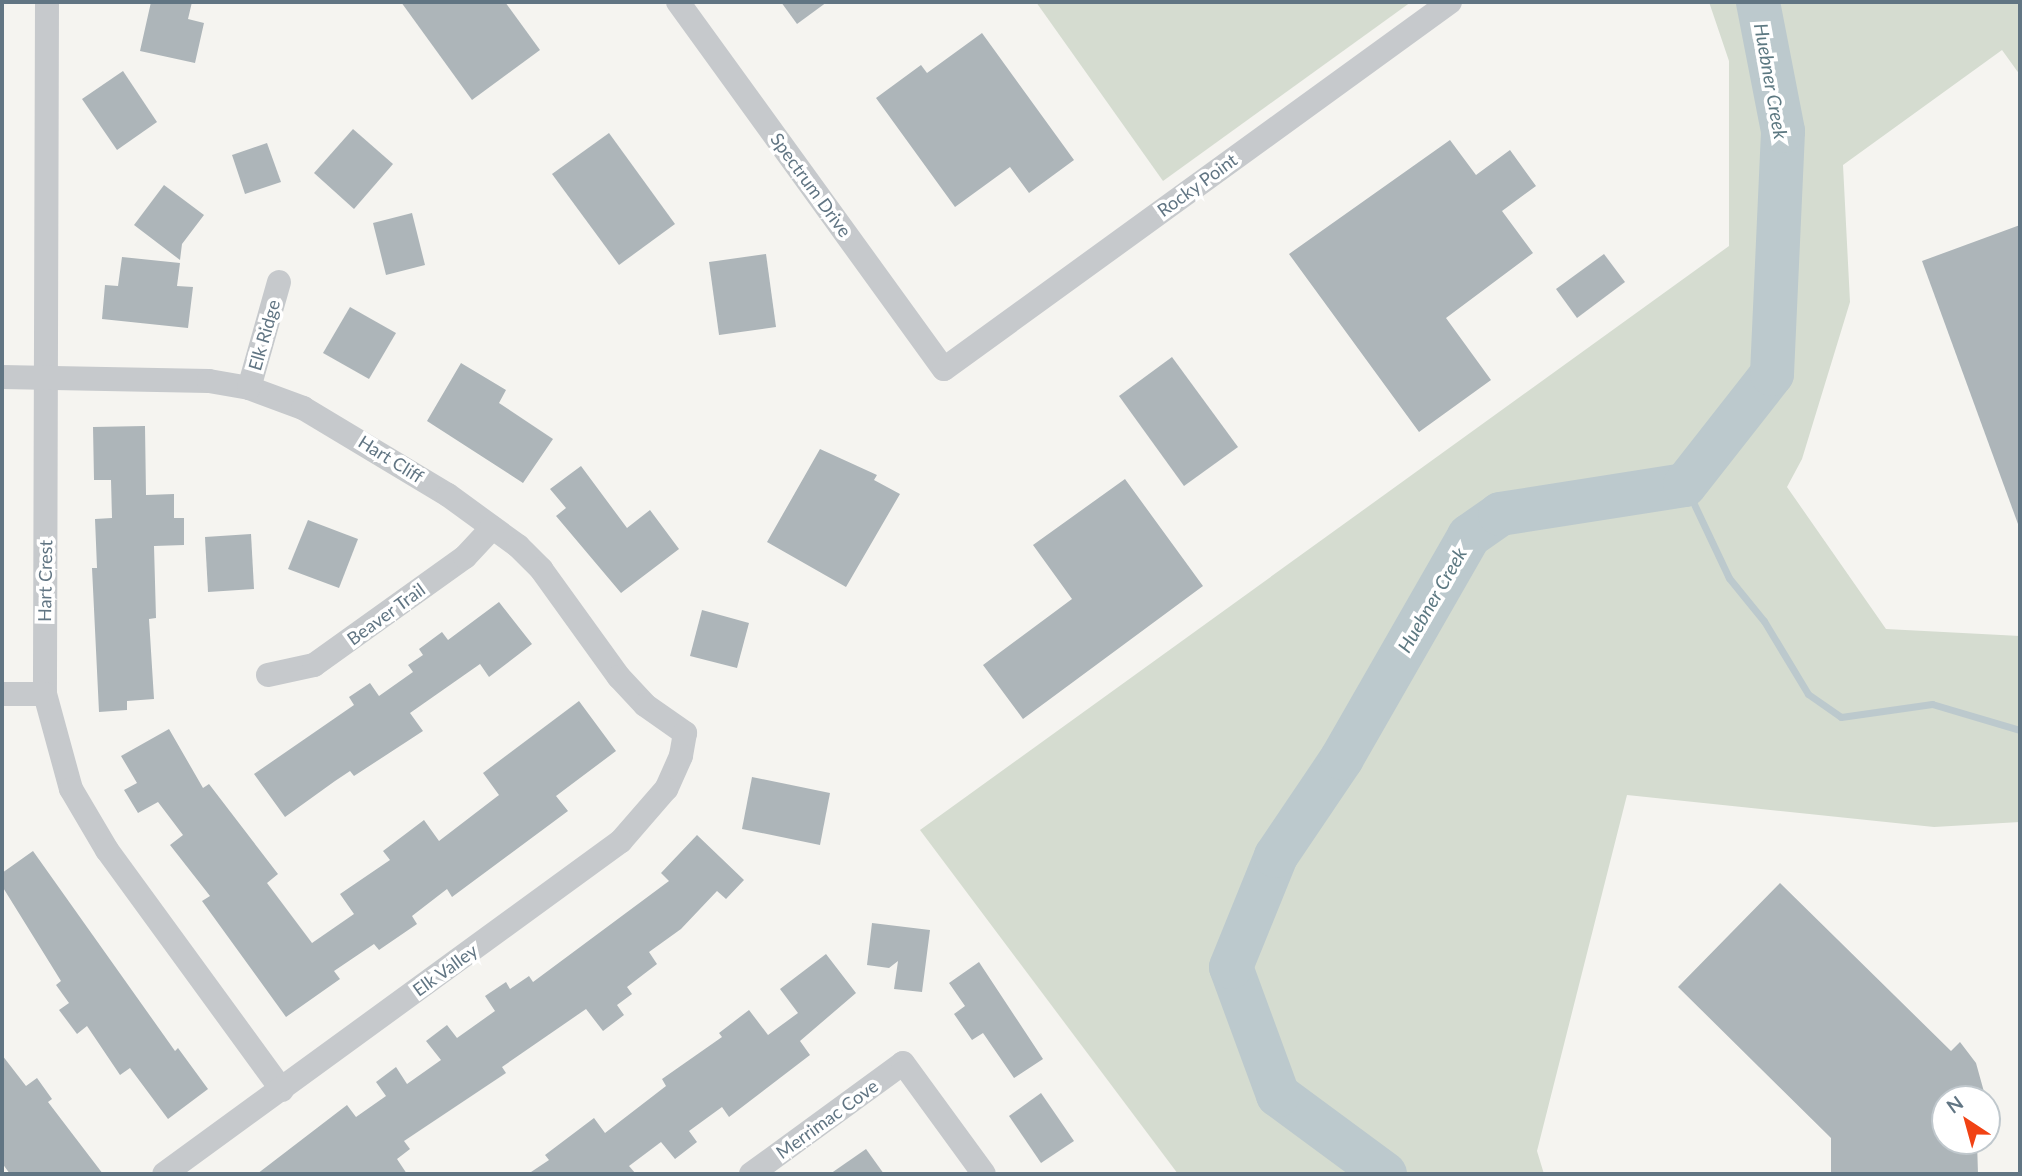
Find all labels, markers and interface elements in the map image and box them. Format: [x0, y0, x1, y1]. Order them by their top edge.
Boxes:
water label: Huebner Creek [1750, 21, 1792, 141]
street label: Spectrum Drive [766, 129, 856, 241]
street label: Rocky Point [1153, 149, 1241, 221]
street label: Elk Ridge [244, 297, 284, 373]
street label: Hart Cliff [354, 431, 428, 487]
street label: Hart Crest [33, 540, 57, 622]
water label: Huebner Creek [1393, 543, 1471, 657]
street label: Beaver Trail [342, 578, 430, 650]
street label: Elk Valley [408, 939, 482, 1001]
street label: Merrimac Cove [772, 1075, 882, 1163]
north arrow [1931, 1085, 2001, 1155]
text: N [1942, 1091, 1967, 1118]

